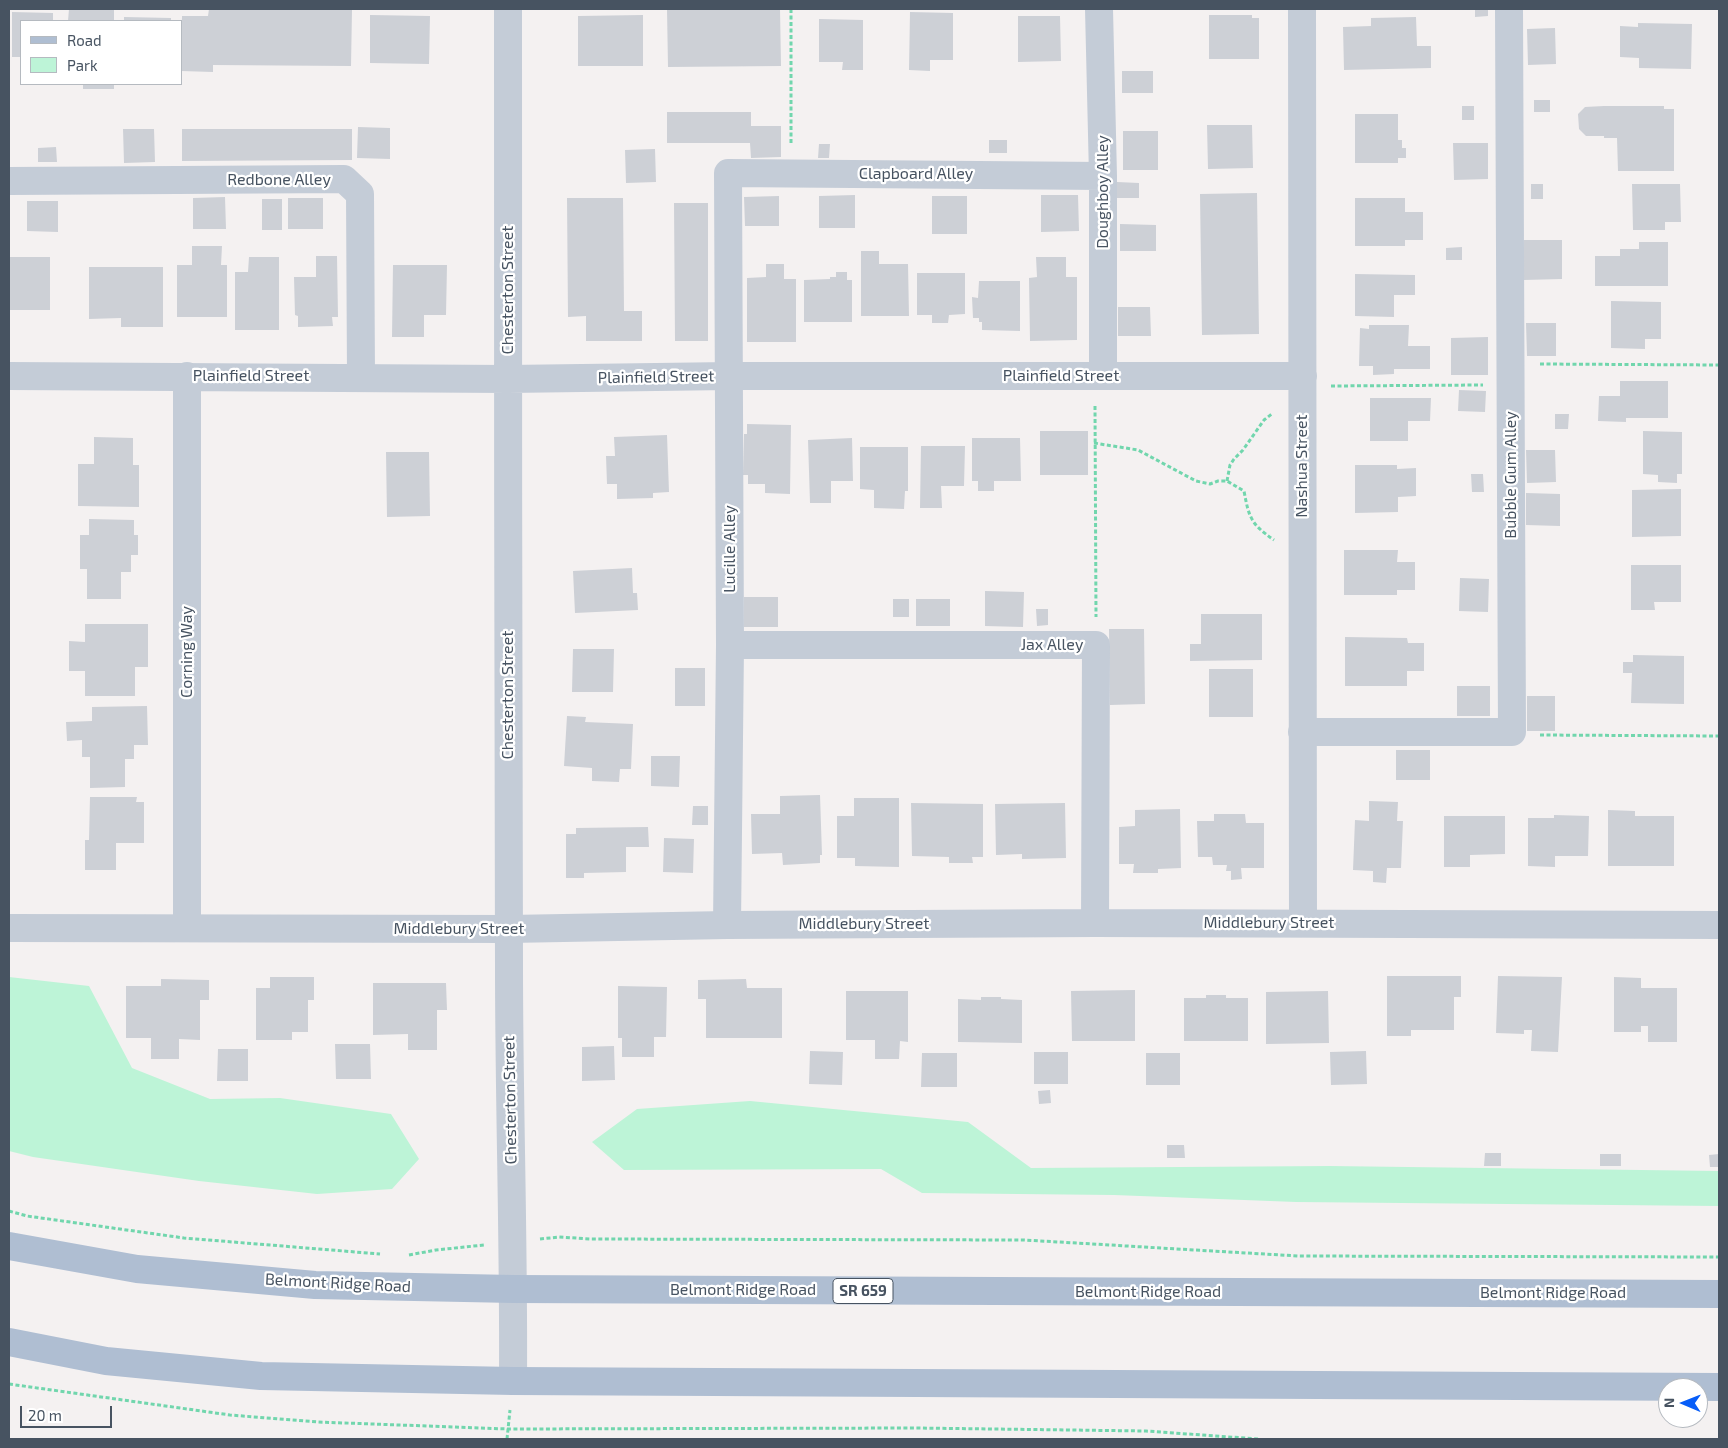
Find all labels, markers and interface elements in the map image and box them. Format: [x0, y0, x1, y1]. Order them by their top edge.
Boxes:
legend [20, 20, 182, 85]
text: Road [67, 31, 102, 49]
text: Park [67, 56, 98, 74]
street label: Doughboy Alley [1093, 135, 1113, 249]
street label: Clapboard Alley [859, 164, 973, 184]
street label: Redbone Alley [227, 170, 331, 190]
street label: Chesterton Street [498, 226, 518, 354]
street label: Plainfield Street [193, 366, 309, 386]
street label: Plainfield Street [598, 366, 714, 388]
street label: Plainfield Street [1003, 366, 1119, 386]
street label: Bubble Gum Alley [1501, 411, 1521, 539]
street label: Nashua Street [1292, 414, 1312, 518]
street label: Lucille Alley [720, 505, 740, 593]
street label: Corning Way [177, 606, 197, 698]
street label: Chesterton Street [498, 631, 518, 759]
street label: Jax Alley [1021, 635, 1083, 655]
street label: Middlebury Street [1204, 913, 1334, 933]
street label: Middlebury Street [799, 914, 929, 934]
street label: Middlebury Street [394, 919, 524, 939]
street label: Chesterton Street [499, 1035, 521, 1165]
street label: Belmont Ridge Road [264, 1270, 412, 1296]
road number: SR 659 [833, 1278, 893, 1304]
street label: Belmont Ridge Road [670, 1280, 816, 1300]
street label: Belmont Ridge Road [1075, 1282, 1221, 1302]
street label: Belmont Ridge Road [1480, 1283, 1626, 1303]
north arrow [1658, 1378, 1708, 1428]
scale bar [22, 1396, 115, 1428]
text: N [1660, 1398, 1677, 1408]
text: 20 m [28, 1406, 62, 1424]

